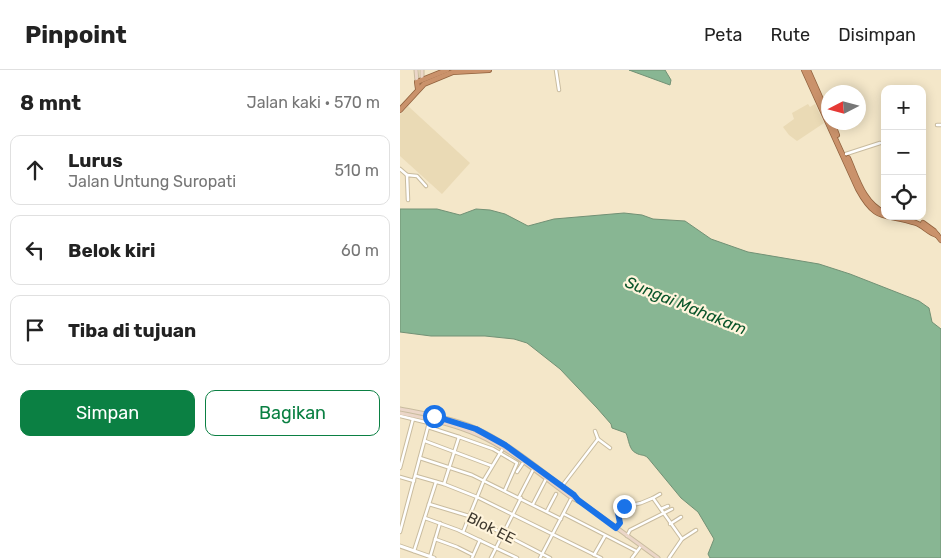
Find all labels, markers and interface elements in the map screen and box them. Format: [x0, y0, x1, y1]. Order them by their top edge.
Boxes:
text: Pinpoint [25, 21, 127, 49]
text: Peta [704, 24, 742, 46]
text: Rute [770, 24, 810, 46]
text: Disimpan [838, 24, 916, 46]
north arrow [821, 85, 866, 130]
map controls [881, 85, 926, 220]
button: + [881, 85, 926, 130]
text: 8 mnt [20, 90, 81, 115]
text: Jalan kaki · 570 m [247, 93, 380, 112]
button: − [881, 130, 926, 175]
text: Lurus [68, 149, 123, 172]
icon: ahead [21, 156, 49, 184]
text: 510 m [335, 161, 379, 180]
text: Jalan Untung Suropati [68, 172, 236, 191]
button: locate [881, 175, 926, 220]
icon: left [21, 236, 49, 264]
text: Belok kiri [68, 239, 155, 262]
text: 60 m [341, 241, 379, 260]
water label: Sungai Mahakam [622, 272, 749, 338]
icon: arrive [21, 316, 49, 344]
text: Tiba di tujuan [68, 319, 196, 342]
button: Simpan [20, 390, 195, 436]
button: Bagikan [205, 390, 380, 436]
route start [423, 405, 446, 428]
route end [613, 495, 636, 518]
street label: Blok EE [464, 508, 518, 548]

